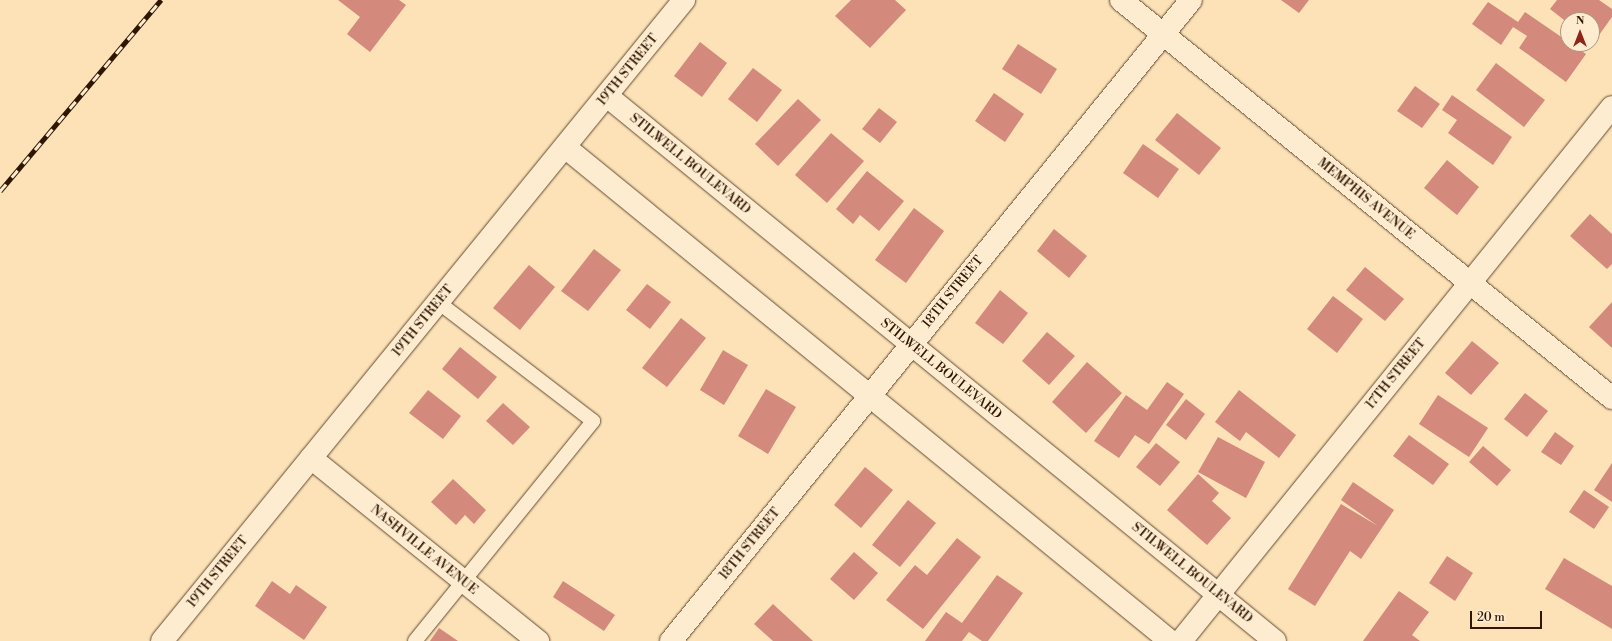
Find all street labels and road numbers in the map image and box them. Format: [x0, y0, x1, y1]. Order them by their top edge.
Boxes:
street label: 19TH STREET [594, 31, 662, 109]
street label: STILWELL BOULEVARD [626, 110, 754, 218]
street label: MEMPHIS AVENUE [1314, 155, 1418, 243]
street label: 18TH STREET [919, 253, 987, 331]
street label: 19TH STREET [389, 282, 457, 360]
street label: STILWELL BOULEVARD [877, 315, 1005, 423]
street label: 17TH STREET [1363, 336, 1429, 412]
street label: NASHVILLE AVENUE [367, 502, 481, 598]
street label: 18TH STREET [716, 505, 784, 583]
street label: STILWELL BOULEVARD [1128, 519, 1256, 627]
street label: 19TH STREET [184, 533, 252, 611]

